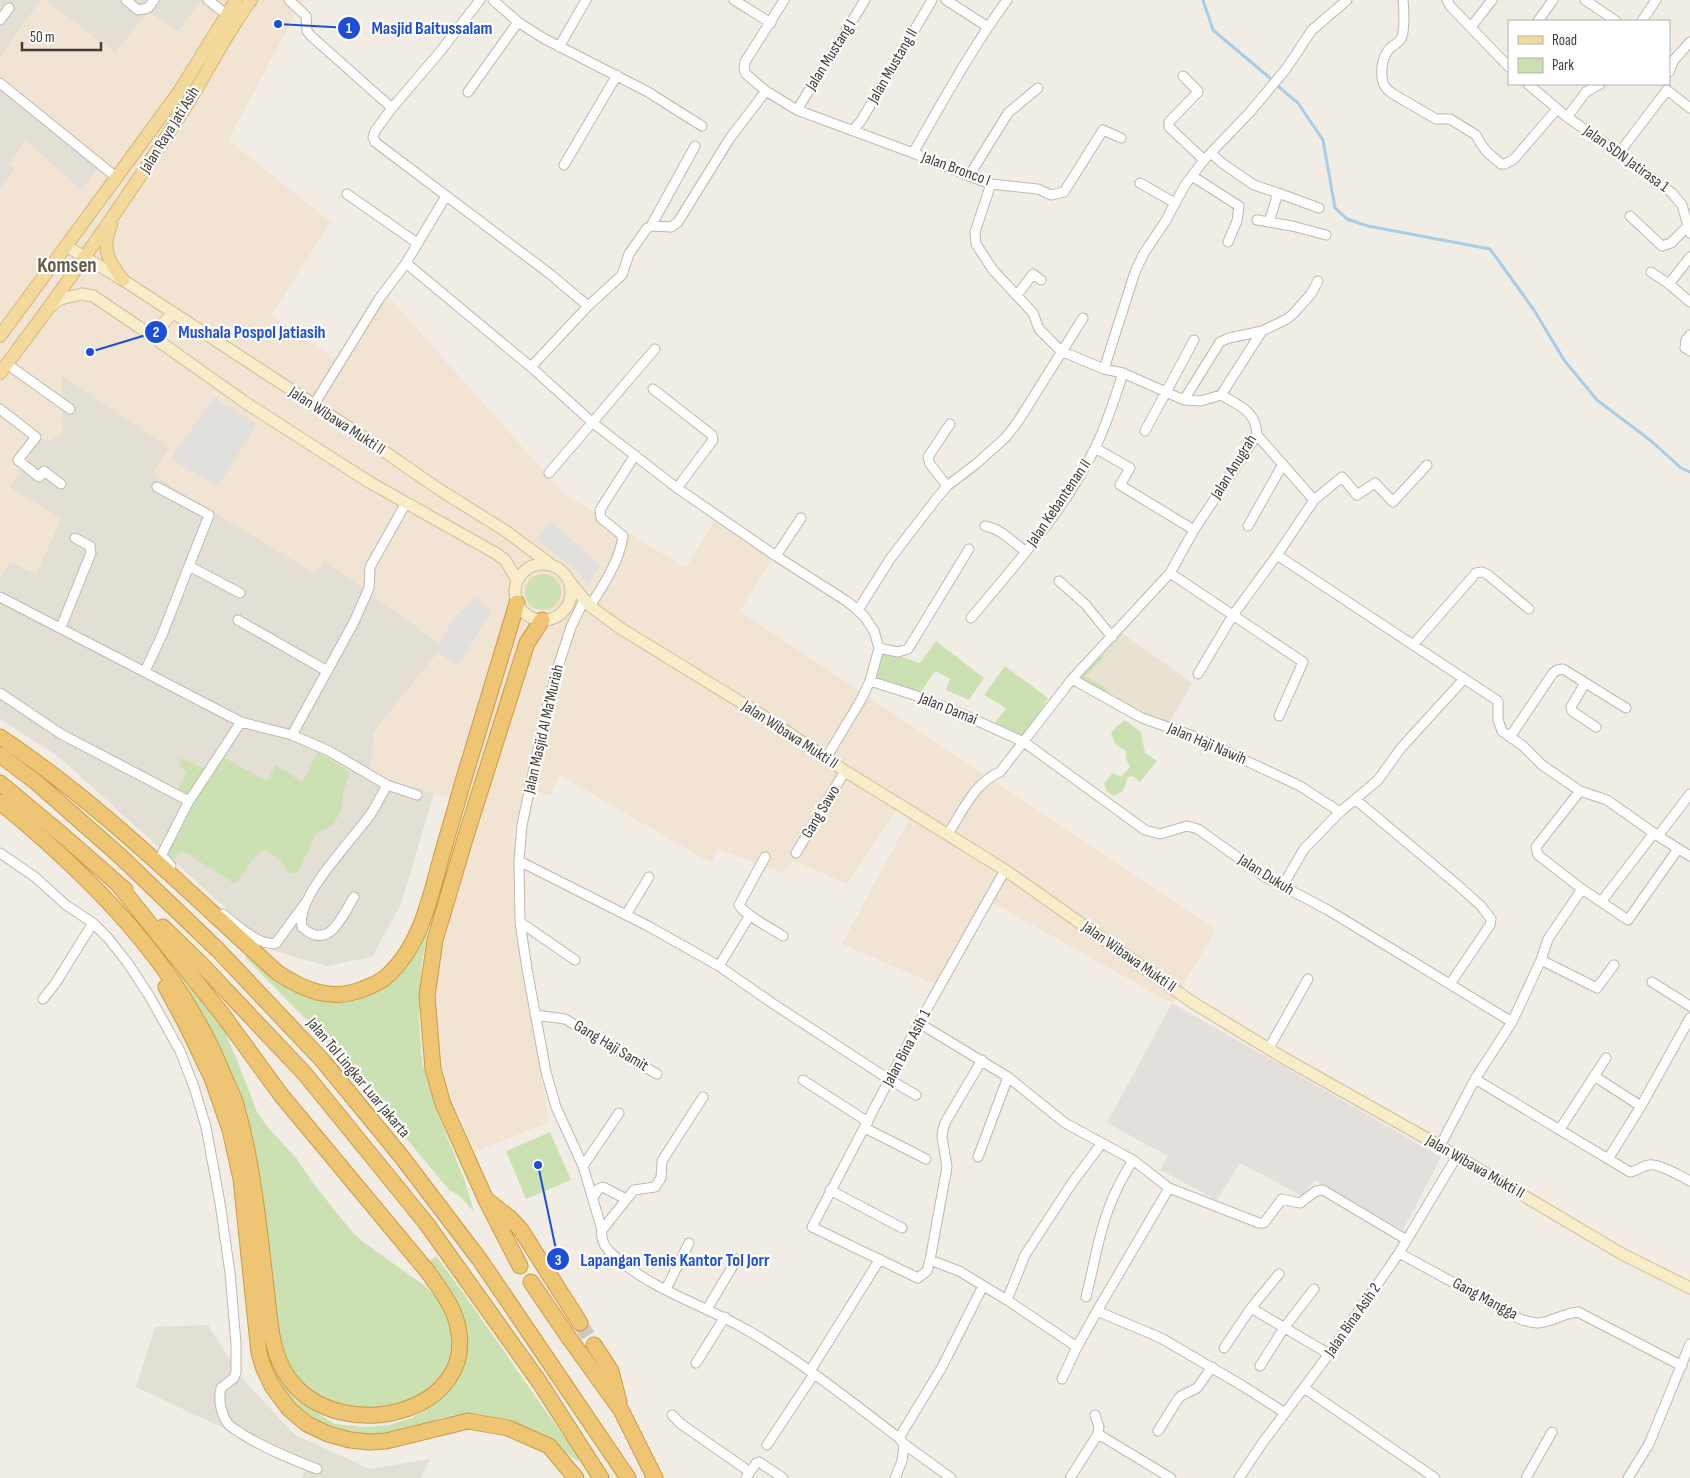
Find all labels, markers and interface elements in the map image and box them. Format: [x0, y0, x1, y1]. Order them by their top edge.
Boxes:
callout: Masjid Baitussalam [337, 11, 503, 44]
street label: Jalan Mustang I [801, 16, 860, 95]
text: Masjid Baitussalam [371, 18, 493, 39]
text: 1 [346, 19, 352, 38]
scale bar [22, 20, 101, 52]
legend [1508, 20, 1670, 85]
street label: Jalan Mustang II [863, 25, 922, 108]
text: 50 m [30, 28, 55, 47]
text: Road [1552, 31, 1577, 50]
text: Park [1552, 56, 1574, 75]
street label: Jalan Raya Jati Asih [135, 83, 204, 178]
street label: Jalan SDN Jatirasa 1 [1579, 121, 1673, 197]
street label: Jalan Bronco I [918, 147, 993, 190]
district label: Komsen [37, 253, 97, 278]
callout: Mushala Pospol Jatiasih [144, 315, 336, 348]
text: Mushala Pospol Jatiasih [178, 322, 326, 343]
text: 2 [153, 323, 159, 342]
street label: Jalan Wibawa Mukti II [285, 382, 389, 459]
street label: Jalan Anugrah [1206, 431, 1261, 504]
street label: Jalan Kebantenan II [1022, 456, 1095, 551]
street label: Jalan Masjid Al Ma'Muriah [520, 663, 568, 796]
street label: Jalan Damai [915, 688, 980, 729]
street label: Jalan Wibawa Mukti II [738, 696, 842, 773]
street label: Jalan Haji Nawih [1164, 719, 1249, 769]
street label: Gang Sawo [798, 782, 844, 842]
street label: Jalan Dukuh [1234, 850, 1297, 900]
street label: Jalan Wibawa Mukti II [1077, 917, 1180, 997]
street label: Jalan Bina Asih 1 [878, 1006, 935, 1091]
street label: Jalan Tol Lingkar Luar Jakarta [302, 1013, 414, 1142]
street label: Gang Haji Samit [570, 1016, 652, 1076]
street label: Jalan Wibawa Mukti II [1421, 1131, 1528, 1203]
callout: Lapangan Tenis Kantor Tol Jorr [545, 1243, 780, 1276]
text: Lapangan Tenis Kantor Tol Jorr [580, 1250, 770, 1271]
text: 3 [555, 1251, 562, 1270]
street label: Gang Mangga [1449, 1274, 1521, 1324]
street label: Jalan Bina Asih 2 [1320, 1280, 1385, 1361]

